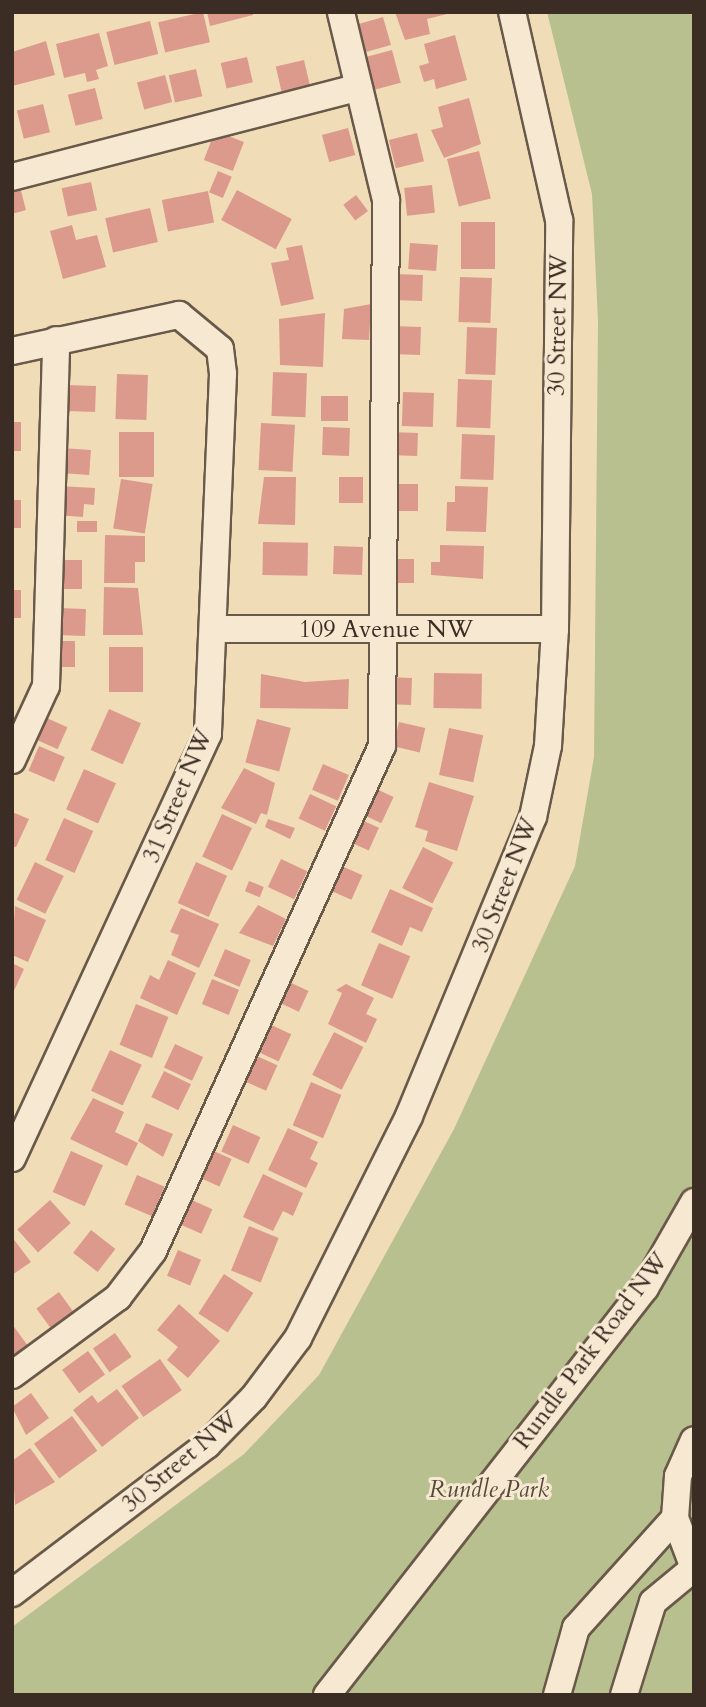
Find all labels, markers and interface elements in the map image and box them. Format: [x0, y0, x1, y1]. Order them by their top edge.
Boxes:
street label: 30 Street NW [542, 254, 574, 396]
street label: 109 Avenue NW [299, 616, 473, 644]
street label: 31 Street NW [137, 725, 219, 867]
street label: 30 Street NW [466, 813, 544, 957]
street label: Rundle Park Road NW [508, 1247, 674, 1455]
street label: 30 Street NW [116, 1405, 244, 1519]
park label: Rundle Park [429, 1476, 549, 1504]

